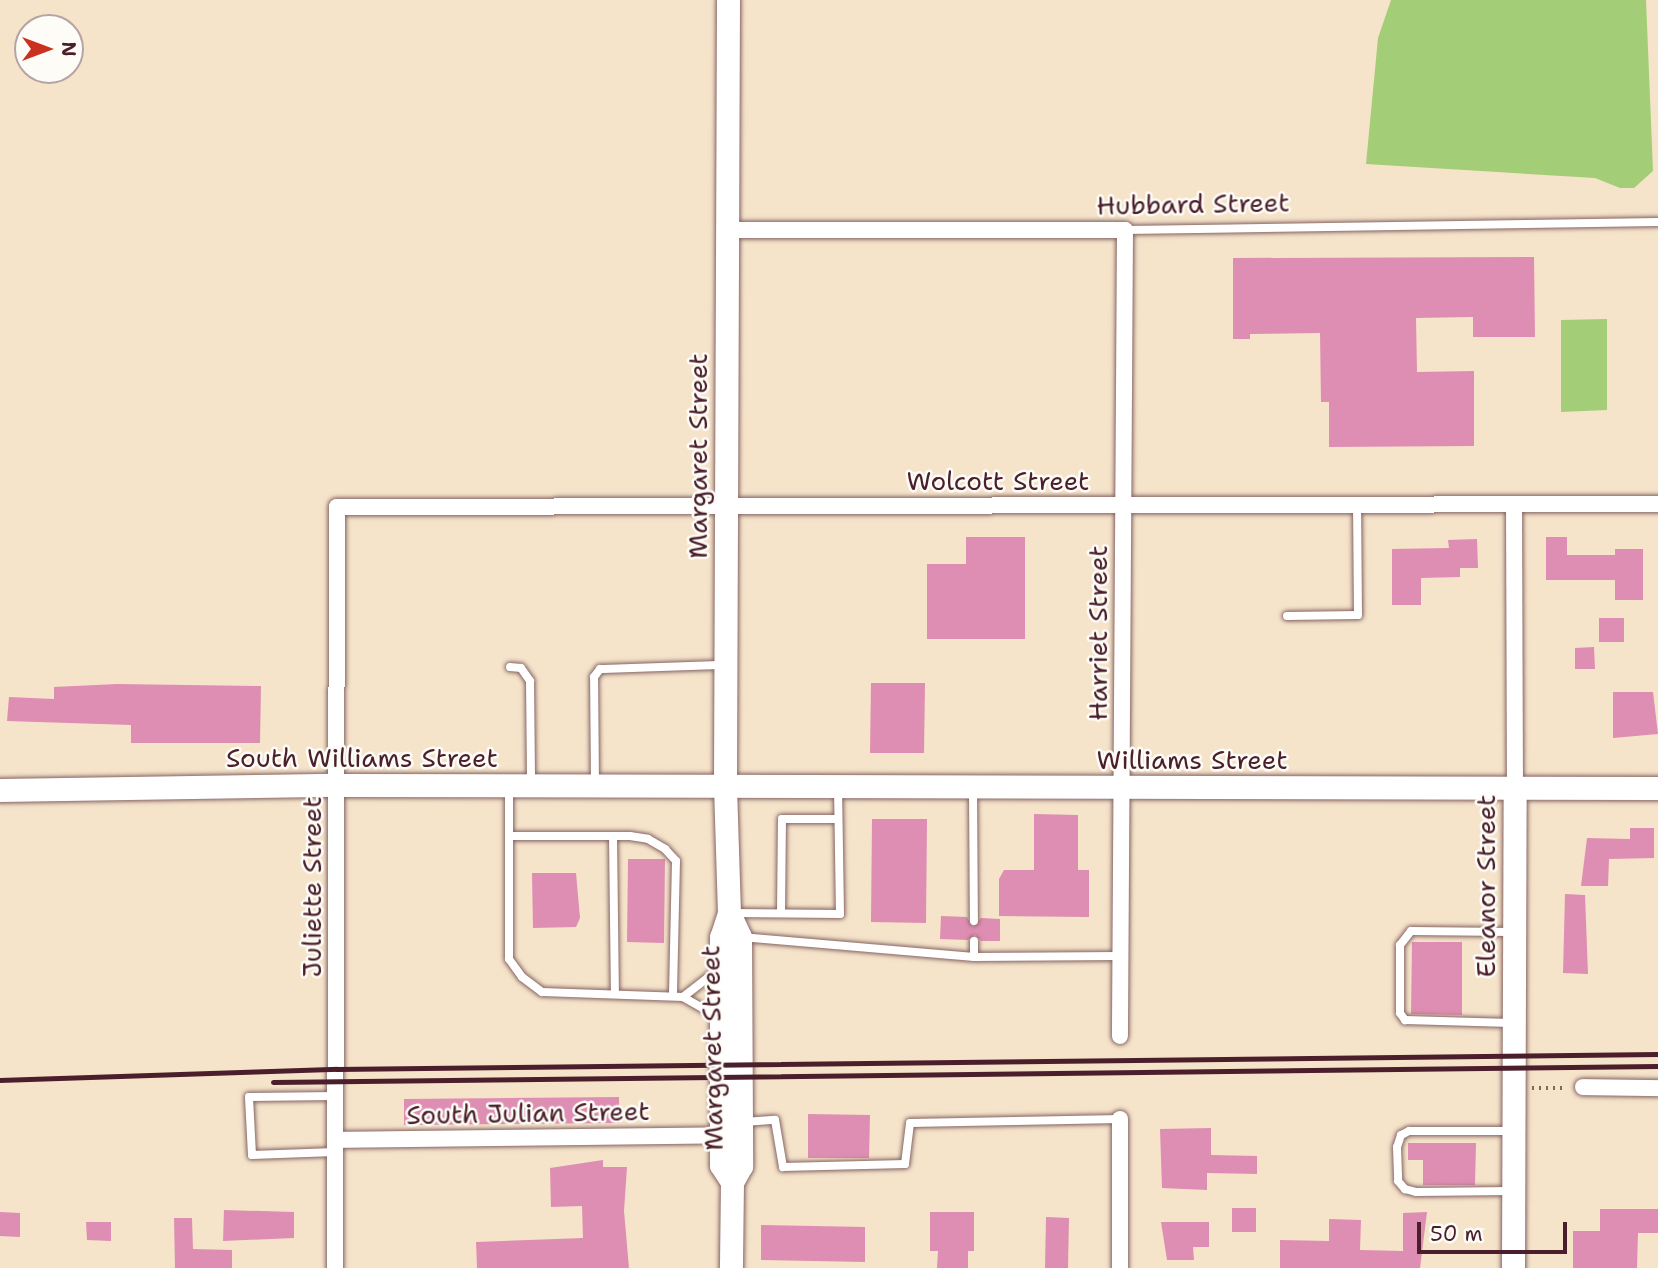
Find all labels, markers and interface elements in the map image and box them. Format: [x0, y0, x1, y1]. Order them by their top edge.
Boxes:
north arrow [14, 14, 84, 84]
text: N [56, 41, 81, 57]
street label: Hubbard Street [1096, 187, 1290, 221]
street label: Margaret Street [682, 353, 714, 559]
street label: Wolcott Street [907, 465, 1089, 497]
street label: Harriet Street [1082, 545, 1114, 721]
street label: South Williams Street [226, 742, 498, 774]
street label: Williams Street [1097, 744, 1287, 776]
street label: Eleanor Street [1470, 795, 1502, 977]
street label: Juliette Street [296, 796, 328, 978]
street label: Margaret Street [695, 945, 729, 1151]
street label: South Julian Street [406, 1095, 650, 1131]
scale bar [1420, 1208, 1570, 1252]
text: 50 m [1430, 1220, 1483, 1248]

